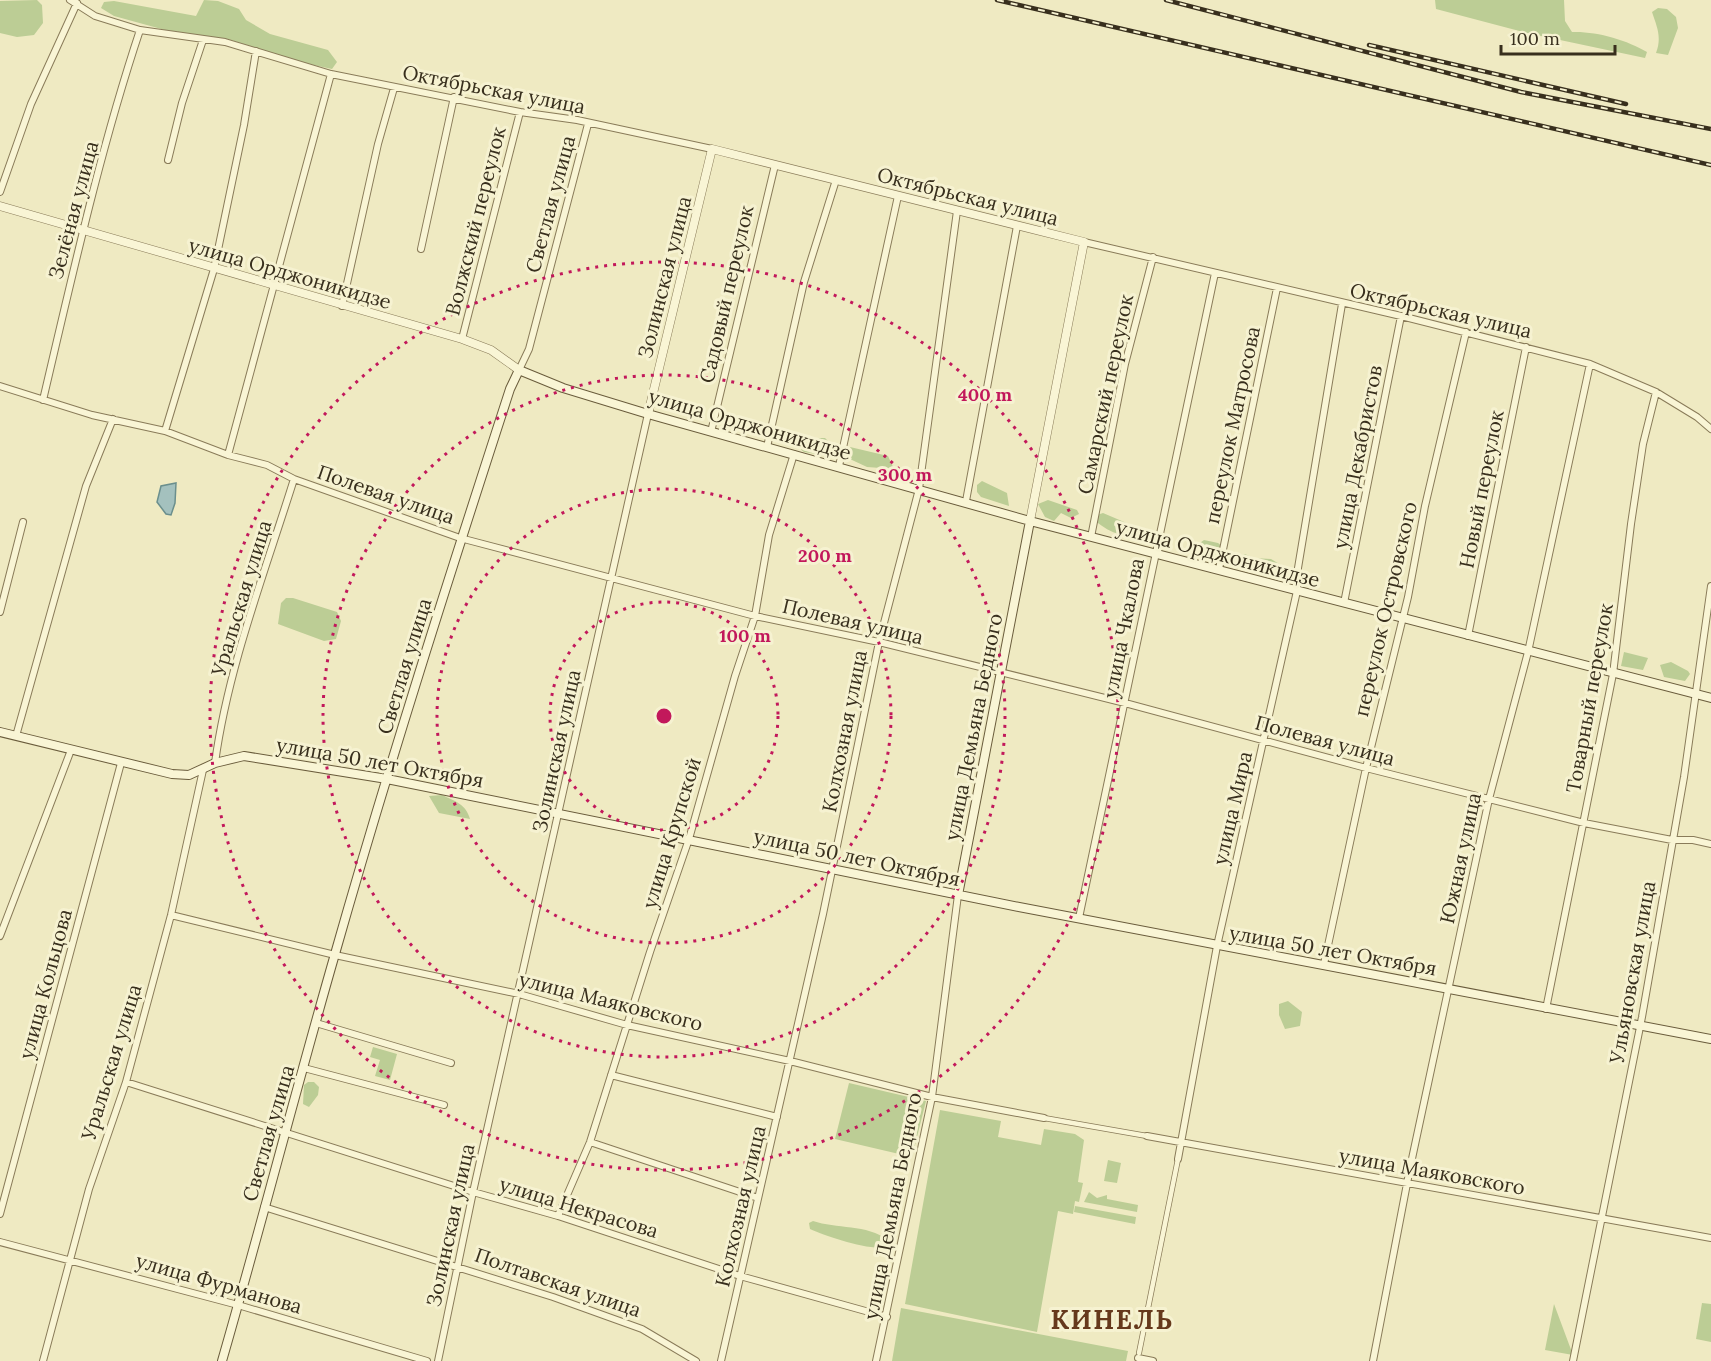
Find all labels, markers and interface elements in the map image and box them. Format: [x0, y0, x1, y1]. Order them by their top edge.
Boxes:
scale bar [1501, 18, 1615, 56]
text: 100 m [1510, 27, 1560, 50]
street label: Октябрьская улица [400, 59, 588, 119]
street label: Волжский переулок [439, 124, 511, 318]
street label: Светлая улица [520, 133, 580, 275]
street label: Зелёная улица [43, 138, 103, 282]
street label: Октябрьская улица [875, 161, 1061, 231]
street label: Золинская улица [632, 193, 696, 361]
street label: Садовый переулок [693, 202, 759, 385]
street label: улица Орджоникидзе [186, 232, 394, 314]
street label: Октябрьская улица [1348, 277, 1534, 343]
street label: Самарский переулок [1072, 292, 1138, 496]
street label: переулок Матросова [1199, 324, 1265, 526]
street label: улица Декабристов [1327, 363, 1387, 551]
street label: улица Орджоникидзе [646, 383, 854, 465]
text: 400 m [958, 383, 1012, 406]
street label: Новый переулок [1453, 408, 1509, 570]
street label: Полевая улица [314, 459, 458, 529]
text: 300 m [878, 463, 933, 486]
street label: переулок Островского [1348, 499, 1422, 719]
street label: улица Орджоникидзе [1113, 514, 1323, 592]
street label: Уральская улица [205, 517, 277, 680]
text: 200 m [798, 544, 852, 567]
street label: улица Чкалова [1097, 556, 1149, 700]
street label: Полевая улица [780, 593, 926, 649]
street label: Светлая улица [371, 595, 437, 737]
street label: Товарный переулок [1560, 601, 1618, 795]
street label: улица Демьяна Бедного [939, 611, 1007, 843]
text: 100 m [719, 624, 771, 647]
street label: Колхозная улица [816, 648, 872, 814]
street label: Золинская улица [527, 667, 585, 835]
centre of rings [654, 706, 674, 726]
street label: Полевая улица [1252, 709, 1398, 771]
street label: улица 50 лет Октября [274, 731, 486, 793]
street label: улица Мира [1207, 749, 1257, 867]
street label: улица Крупской [636, 754, 706, 912]
street label: Южная улица [1434, 790, 1486, 926]
street label: улица 50 лет Октября [752, 823, 962, 891]
street label: Ульяновская улица [1603, 879, 1660, 1066]
street label: улица Кольцова [13, 906, 77, 1062]
street label: улица 50 лет Октября [1227, 919, 1439, 981]
street label: улица Маяковского [517, 966, 705, 1036]
street label: Уральская улица [75, 981, 147, 1144]
street label: Светлая улица [237, 1062, 299, 1204]
street label: улица Демьяна Бедного [858, 1090, 926, 1322]
street label: Колхозная улица [709, 1123, 771, 1289]
street label: Золинская улица [421, 1141, 479, 1309]
street label: улица Маяковского [1337, 1142, 1527, 1200]
street label: улица Некрасова [497, 1171, 661, 1243]
street label: Полтавская улица [472, 1242, 644, 1322]
street label: улица Фурманова [133, 1247, 305, 1319]
district label: КИНЕЛЬ [1051, 1303, 1173, 1336]

